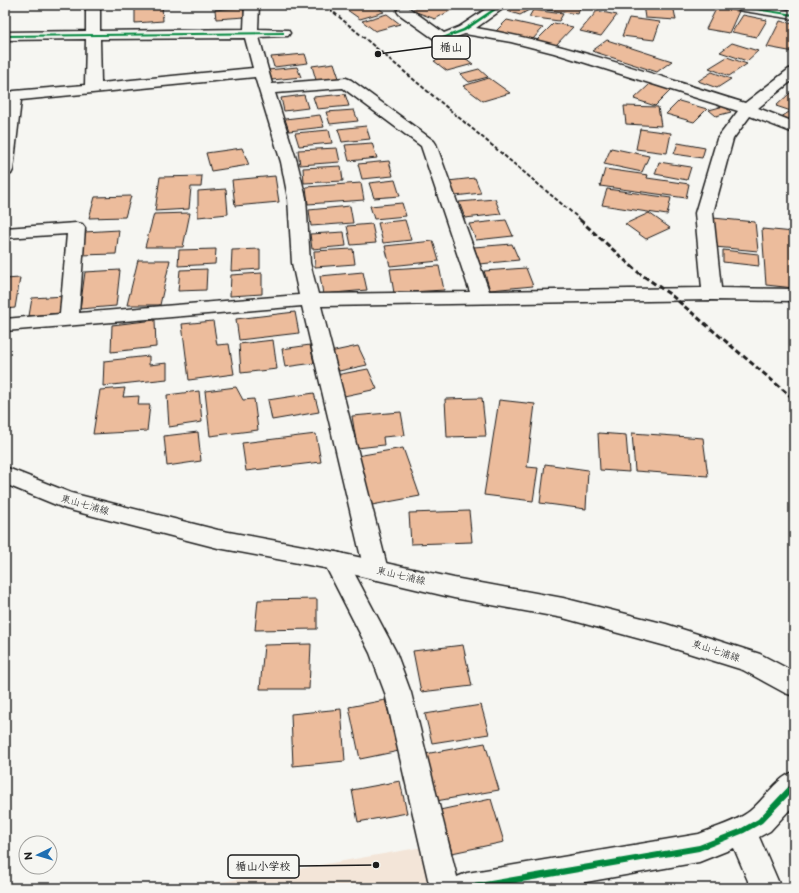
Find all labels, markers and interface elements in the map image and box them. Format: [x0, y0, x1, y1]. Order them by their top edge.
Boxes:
callout: 楯山 [432, 36, 470, 59]
text: 楯山 [440, 41, 462, 54]
street label: 東山七浦線 [59, 492, 111, 518]
street label: 東山七浦線 [375, 565, 427, 587]
street label: 東山七浦線 [690, 638, 742, 664]
north arrow [18, 835, 58, 875]
text: N [22, 851, 35, 861]
callout: 楯山小学校 [228, 855, 299, 878]
text: 楯山小学校 [236, 860, 291, 873]

